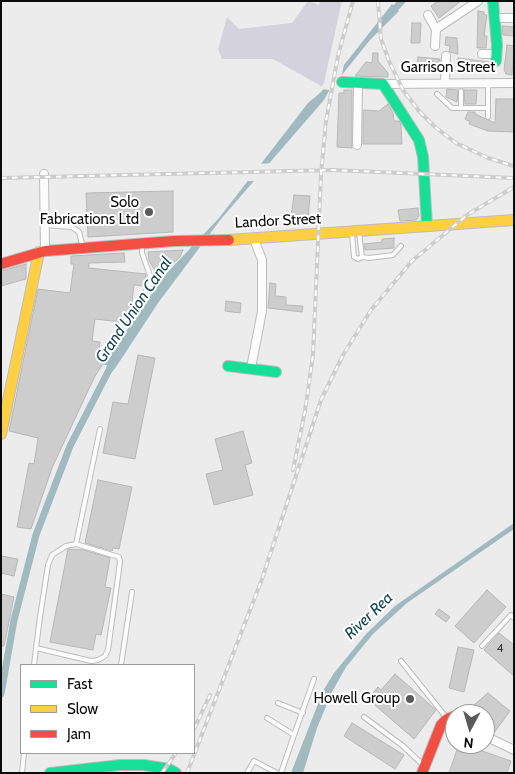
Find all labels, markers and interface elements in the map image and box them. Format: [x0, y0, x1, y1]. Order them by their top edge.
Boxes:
street label: Garrison Street [401, 59, 495, 77]
place label: Solo Fabrications Ltd [40, 194, 139, 229]
marker: Solo Fabrications Ltd [143, 206, 155, 218]
street label: Landor Street [234, 210, 322, 232]
water label: Grand Union Canal [92, 254, 176, 366]
water label: River Rea [341, 588, 397, 644]
house number: 4 [497, 641, 503, 655]
legend [20, 664, 195, 754]
text: Fast [67, 675, 92, 693]
place label: Howell Group [314, 690, 400, 708]
marker: Howell Group [404, 693, 416, 705]
text: Slow [67, 700, 98, 718]
north arrow [445, 704, 495, 754]
text: Jam [67, 725, 91, 743]
text: N [463, 733, 474, 752]

